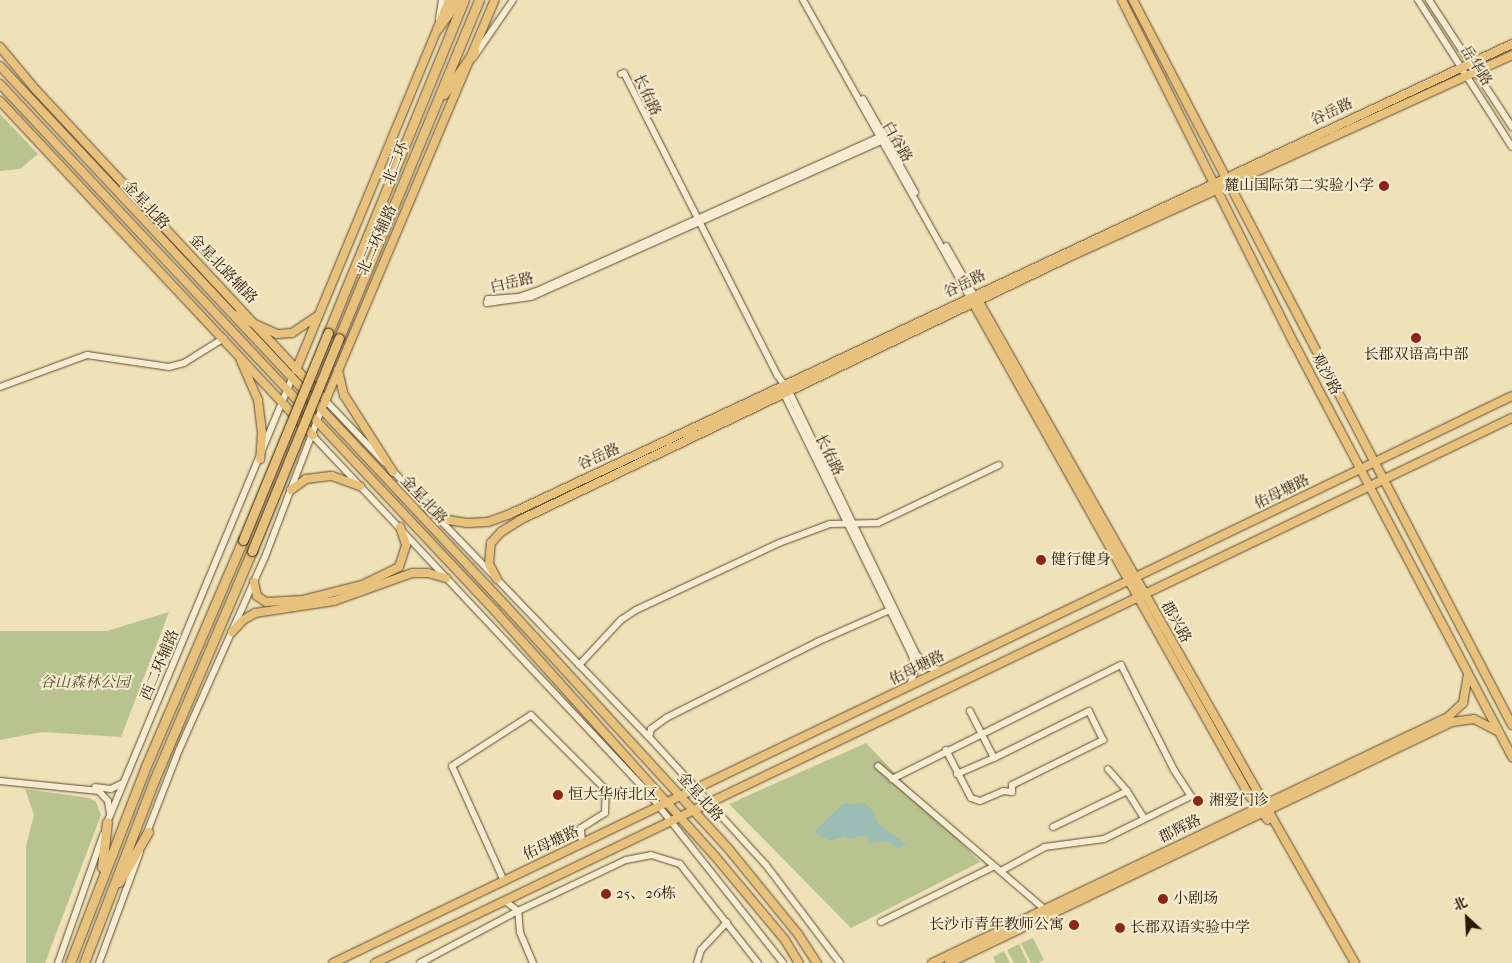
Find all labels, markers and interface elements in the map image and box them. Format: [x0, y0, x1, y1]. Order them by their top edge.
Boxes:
street label: 岳华路 [1456, 42, 1496, 90]
street label: 长佑路 [629, 71, 665, 119]
street label: 谷岳路 [1308, 94, 1356, 130]
street label: 白谷路 [878, 118, 916, 166]
street label: 北二环 [379, 139, 413, 187]
street label: 金星北路 [119, 177, 173, 233]
place label: 麓山国际第二实验小学 [1224, 177, 1374, 195]
marker: 麓山国际第二实验小学 [1378, 180, 1390, 192]
street label: 北二环辅路 [354, 202, 400, 278]
street label: 金星北路辅路 [185, 230, 261, 308]
street label: 谷岳路 [941, 266, 989, 302]
street label: 白岳路 [488, 269, 536, 297]
marker: 长郡双语高中部 [1410, 332, 1422, 344]
place label: 长郡双语高中部 [1364, 346, 1468, 364]
street label: 观沙路 [1307, 350, 1345, 398]
street label: 长佑路 [811, 431, 847, 479]
street label: 谷岳路 [575, 440, 623, 474]
street label: 佑母塘路 [1251, 471, 1313, 513]
street label: 金星北路 [397, 472, 451, 528]
place label: 健行健身 [1051, 551, 1111, 569]
marker: 健行健身 [1035, 554, 1047, 566]
street label: 郡兴路 [1157, 598, 1195, 646]
street label: 西二环辅路 [137, 627, 183, 703]
street label: 佑母塘路 [886, 647, 948, 689]
park label: 谷山森林公园 [40, 674, 130, 692]
street label: 金星北路 [673, 769, 727, 825]
place label: 恒大华府北区 [568, 786, 658, 804]
marker: 恒大华府北区 [552, 789, 564, 801]
place label: 湘爱门诊 [1209, 792, 1269, 810]
marker: 湘爱门诊 [1191, 794, 1205, 808]
street label: 郡辉路 [1156, 811, 1204, 847]
street label: 佑母塘路 [520, 822, 582, 864]
place label: 25、26栋 [616, 885, 676, 903]
marker: 25、26栋 [600, 888, 612, 900]
place label: 小剧场 [1173, 890, 1218, 908]
marker: 小剧场 [1157, 893, 1169, 905]
north arrow [1442, 893, 1492, 943]
text: 北 [1451, 893, 1470, 915]
place label: 长沙市青年教师公寓 [929, 916, 1064, 934]
marker: 长沙市青年教师公寓 [1068, 919, 1080, 931]
place label: 长郡双语实验中学 [1130, 919, 1250, 937]
marker: 长郡双语实验中学 [1114, 922, 1126, 934]

